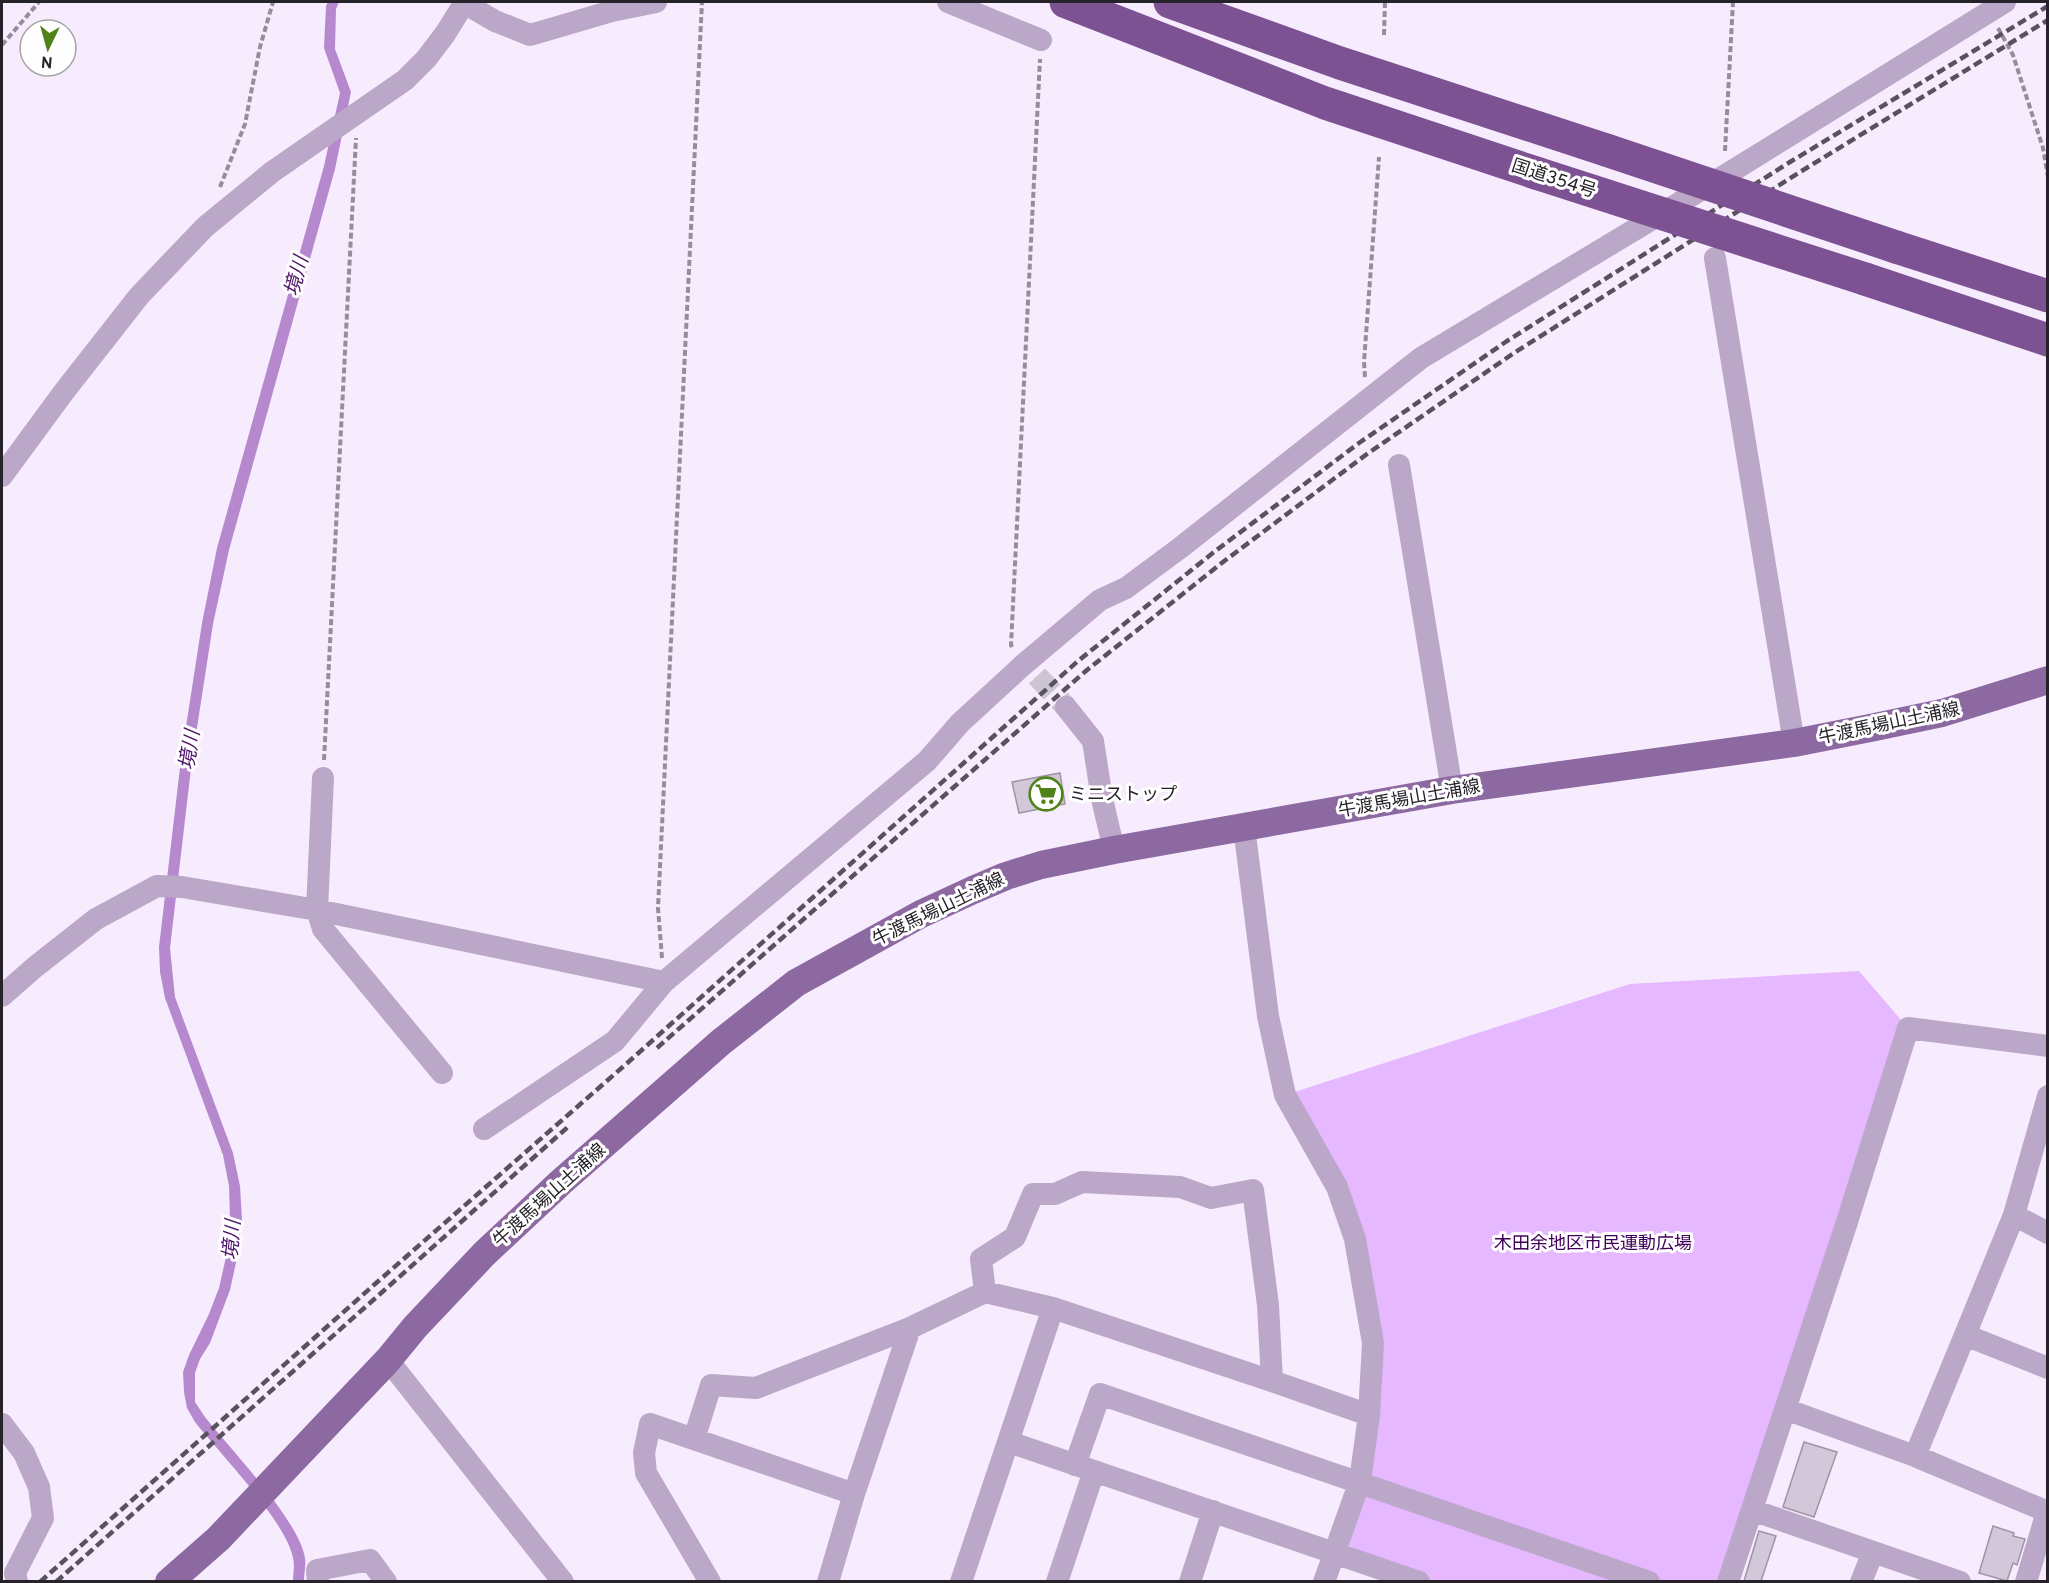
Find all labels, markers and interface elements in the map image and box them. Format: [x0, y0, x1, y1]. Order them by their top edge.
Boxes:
north arrow [18, 18, 78, 78]
text: N [40, 50, 53, 71]
street label: 国道354号 [1508, 155, 1599, 204]
water label: 境川 [280, 252, 316, 299]
street label: 牛渡馬場山土浦線 [1816, 698, 1962, 751]
water label: 境川 [175, 727, 207, 772]
supermarket icon: ミニストップ [1028, 776, 1064, 812]
street label: 牛渡馬場山土浦線 [1336, 776, 1482, 823]
place label: ミニストップ [1069, 784, 1177, 807]
street label: 牛渡馬場山土浦線 [869, 868, 1008, 952]
street label: 牛渡馬場山土浦線 [489, 1139, 611, 1253]
water label: 境川 [218, 1217, 248, 1261]
park label: 木田余地区市民運動広場 [1494, 1233, 1692, 1256]

